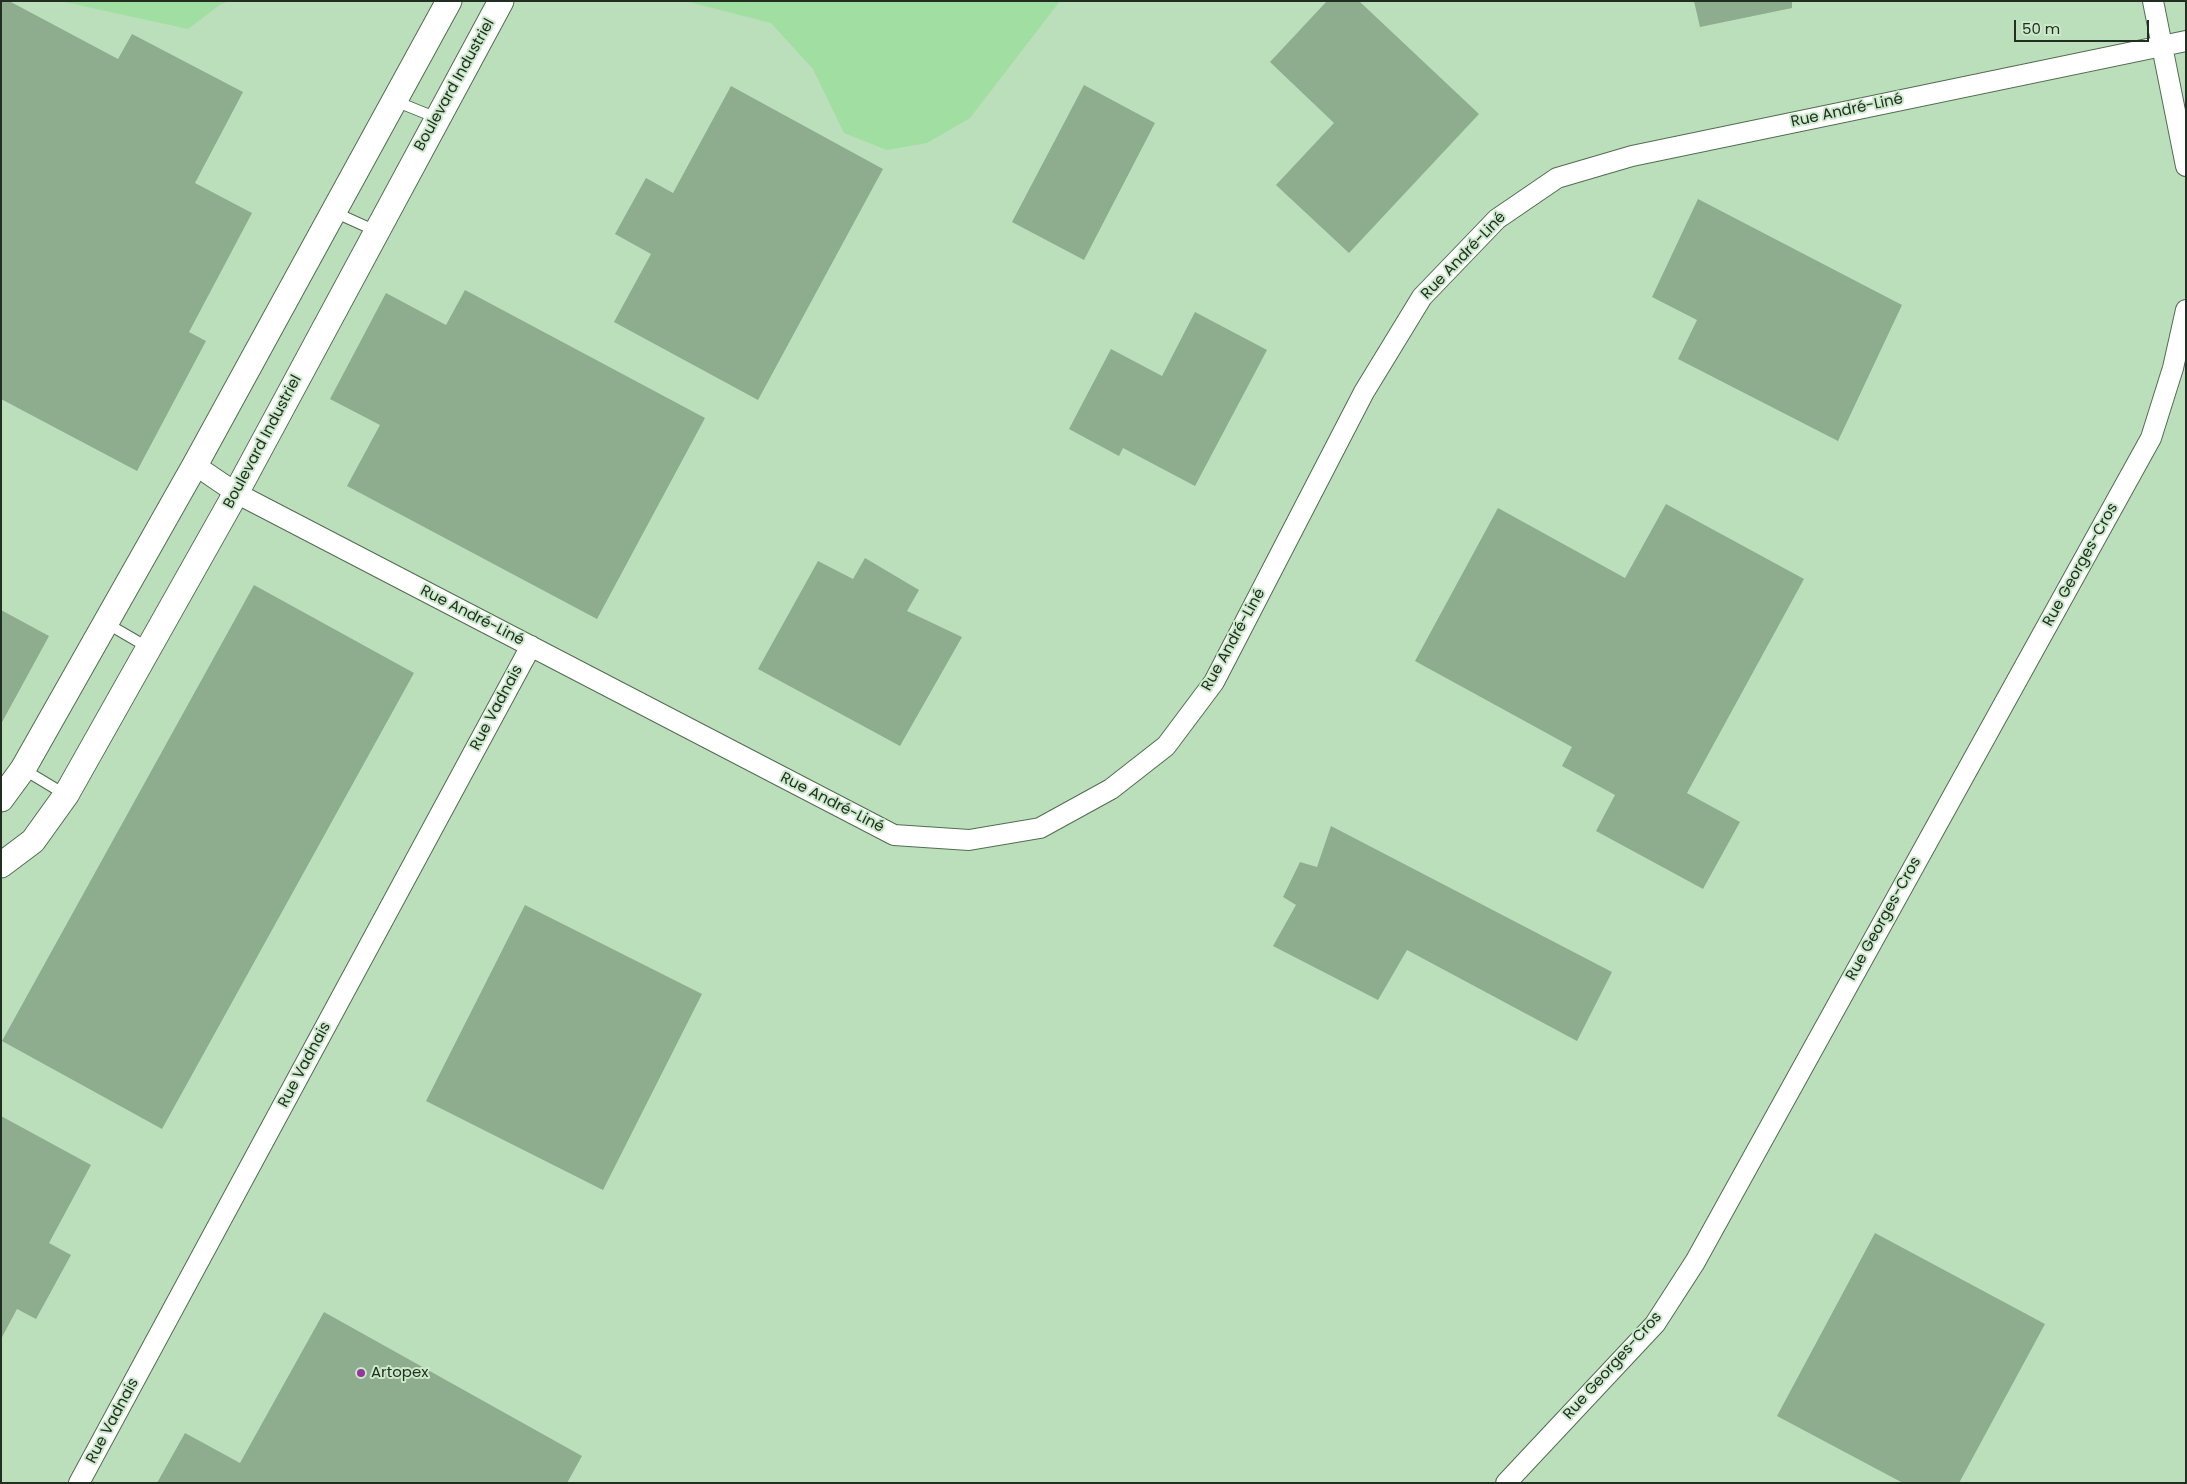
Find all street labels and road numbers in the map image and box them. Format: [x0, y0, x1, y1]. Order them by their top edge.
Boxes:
street label: Boulevard Industriel [411, 16, 499, 154]
street label: Rue André-Liné [1789, 90, 1905, 132]
street label: Rue André-Liné [1418, 209, 1510, 303]
street label: Boulevard Industriel [220, 372, 306, 512]
street label: Rue Georges-Cros [2040, 500, 2122, 630]
street label: Rue André-Liné [417, 582, 527, 650]
street label: Rue André-Liné [1198, 586, 1270, 694]
street label: Rue Vadnais [467, 662, 527, 754]
street label: Rue André-Liné [777, 769, 887, 837]
street label: Rue Georges-Cros [1843, 854, 1925, 984]
street label: Rue Vadnais [275, 1019, 335, 1111]
street label: Rue Georges-Cros [1560, 1309, 1666, 1423]
street label: Rue Vadnais [83, 1375, 143, 1467]

